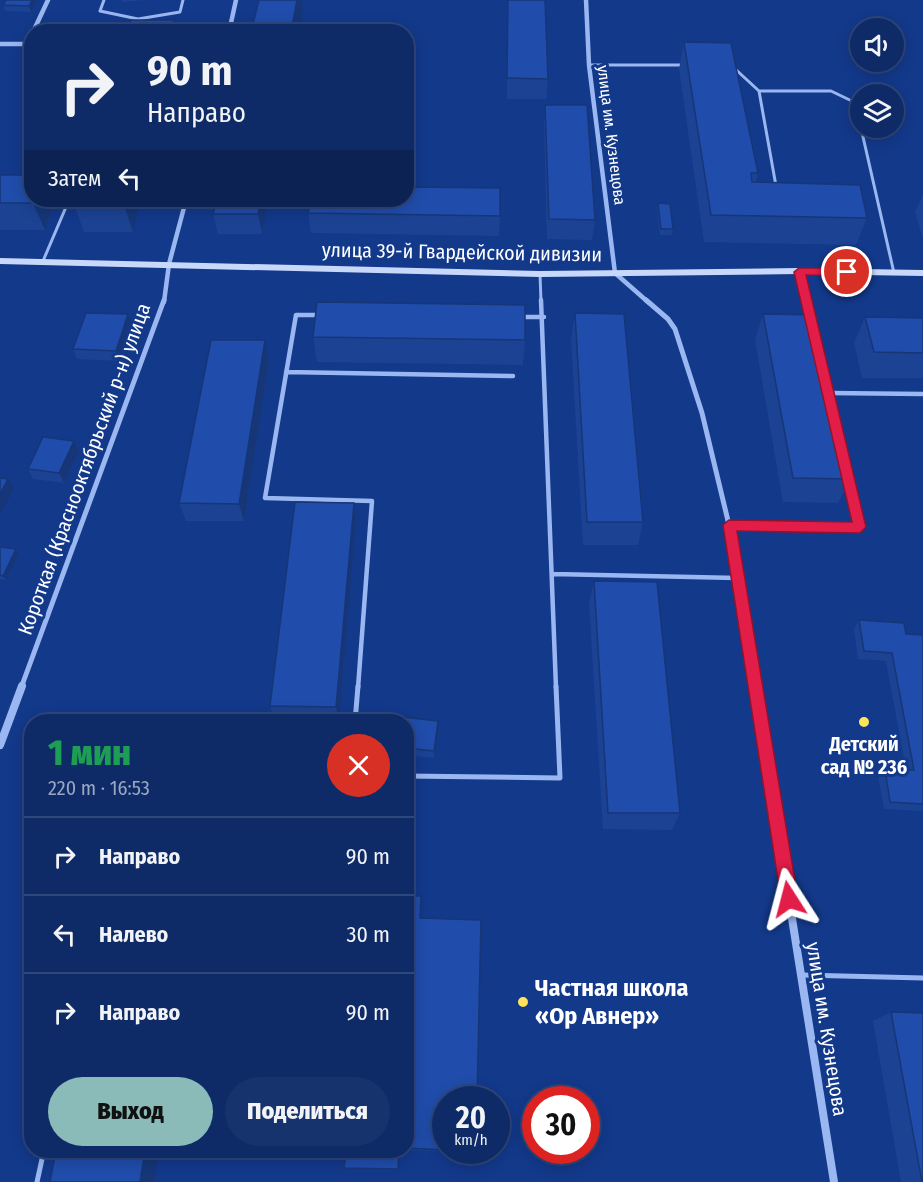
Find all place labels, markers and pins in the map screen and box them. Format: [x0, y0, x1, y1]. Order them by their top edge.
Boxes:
pin [821, 246, 872, 297]
marker: Детский сад № 236 [857, 715, 871, 729]
place label: Детский сад № 236 [821, 732, 907, 779]
place label: Частная школа «Ор Авнер» [535, 974, 689, 1030]
marker: Частная школа «Ор Авнер» [516, 995, 530, 1009]

